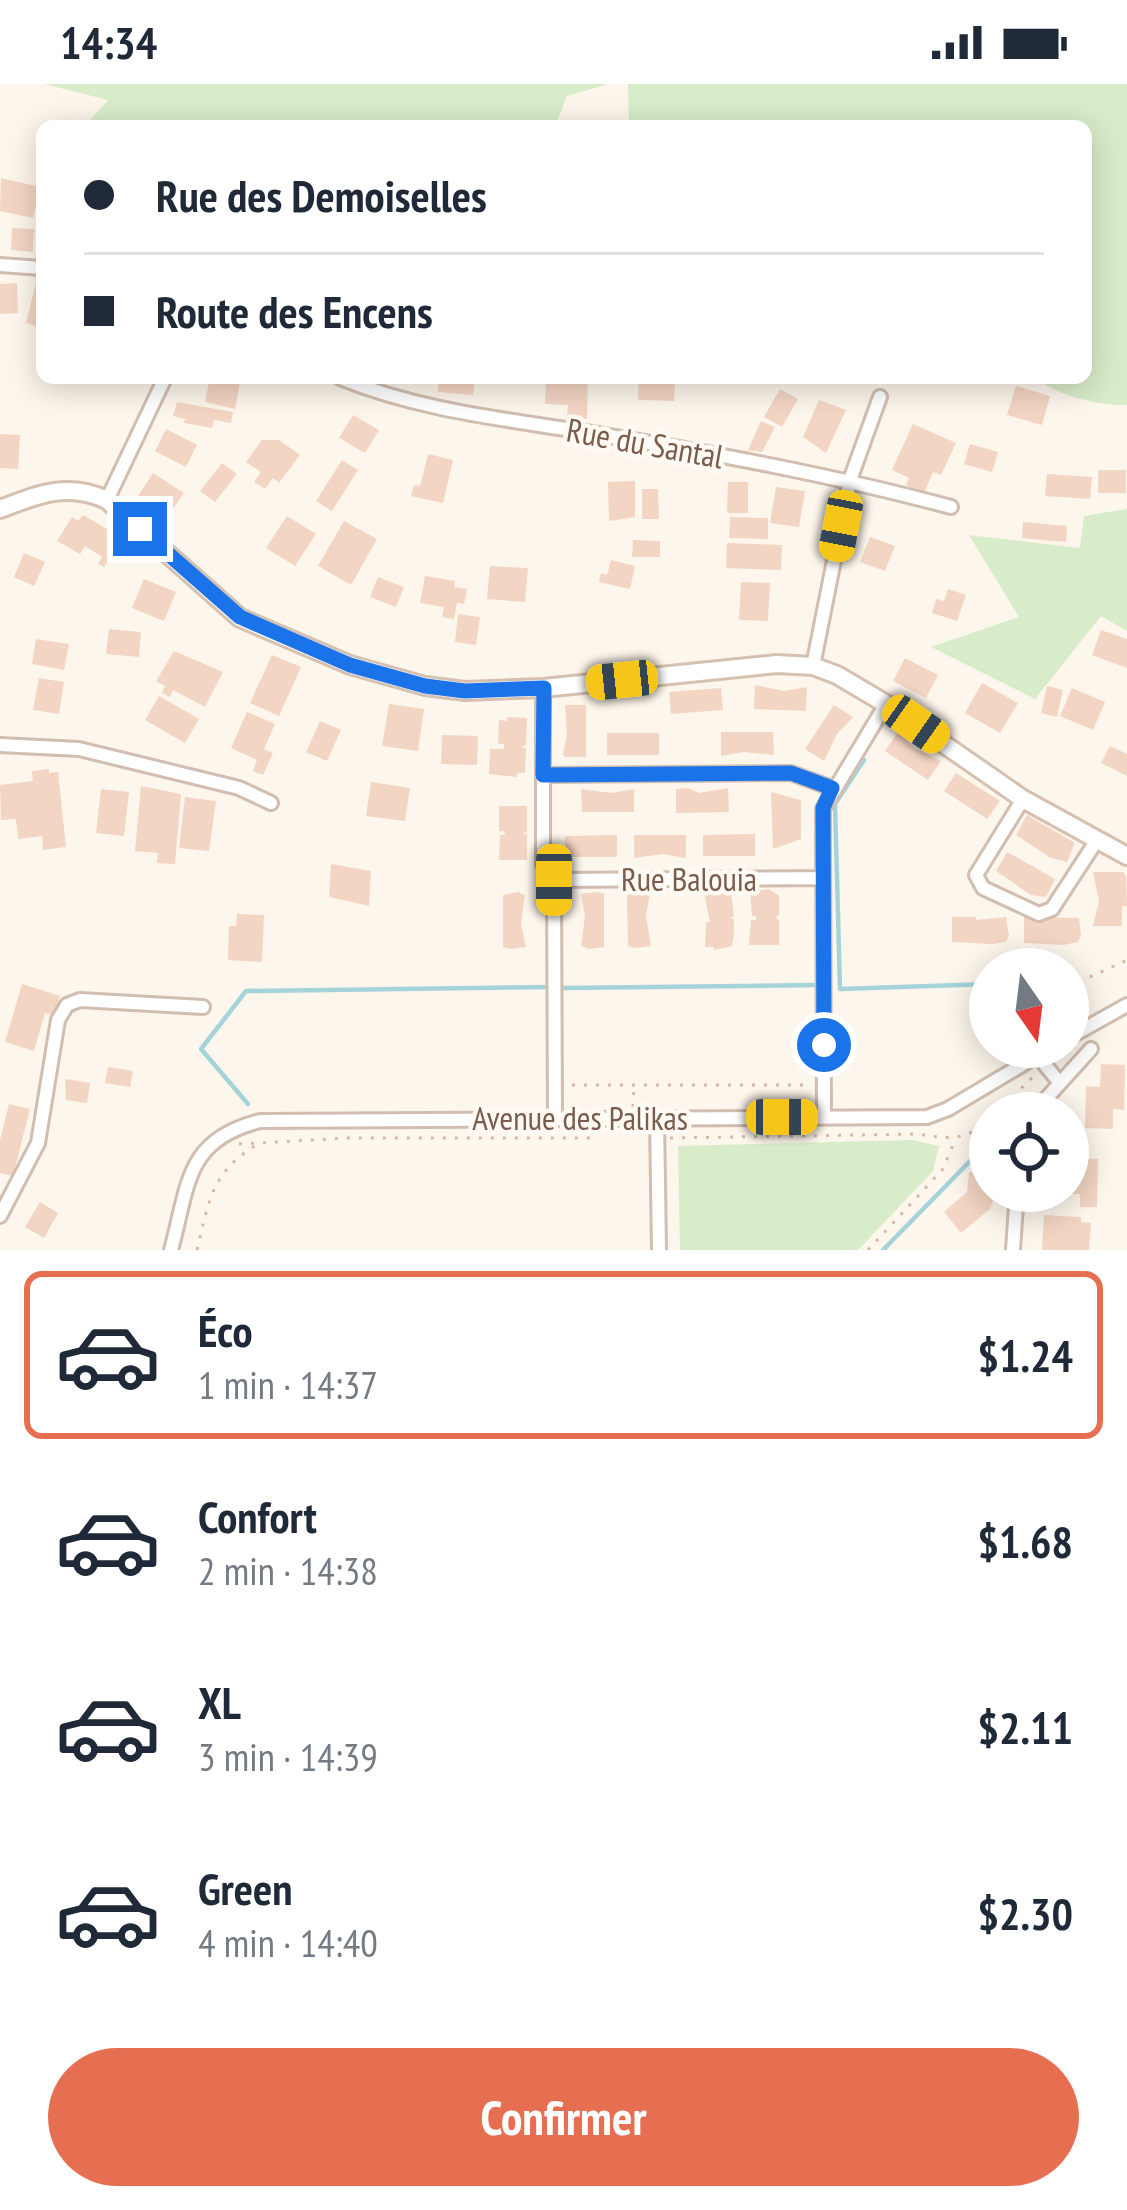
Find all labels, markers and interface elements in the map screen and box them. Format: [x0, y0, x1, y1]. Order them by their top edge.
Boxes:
text: 14:34 [60, 13, 157, 71]
text: Rue des Demoiselles [156, 166, 487, 224]
text: Route des Encens [156, 282, 433, 340]
street label: Rue du Santal [563, 408, 727, 477]
car [816, 487, 866, 565]
route end [113, 502, 167, 556]
car [584, 658, 660, 702]
car [876, 689, 956, 759]
car [536, 844, 572, 916]
street label: Rue Balouia [621, 857, 757, 900]
north arrow [969, 948, 1089, 1068]
map controls [969, 948, 1089, 1212]
route start [797, 1018, 851, 1072]
button: locate [969, 1092, 1089, 1212]
street label: Avenue des Palikas [472, 1096, 688, 1139]
car [746, 1099, 818, 1135]
icon: car [54, 1301, 162, 1409]
text: Éco [198, 1301, 253, 1359]
text: $1.24 [977, 1326, 1073, 1384]
text: 1 min · 14:37 [198, 1359, 378, 1410]
icon: car [54, 1487, 162, 1595]
text: Confort [198, 1487, 317, 1545]
text: $1.68 [977, 1512, 1073, 1570]
text: 2 min · 14:38 [198, 1545, 378, 1596]
icon: car [54, 1673, 162, 1781]
text: XL [198, 1673, 241, 1731]
text: $2.11 [977, 1698, 1073, 1756]
text: 3 min · 14:39 [198, 1731, 378, 1782]
icon: car [54, 1859, 162, 1967]
text: Green [198, 1859, 293, 1917]
text: $2.30 [977, 1884, 1073, 1942]
text: 4 min · 14:40 [198, 1917, 378, 1968]
button: Confirmer [48, 2048, 1079, 2186]

